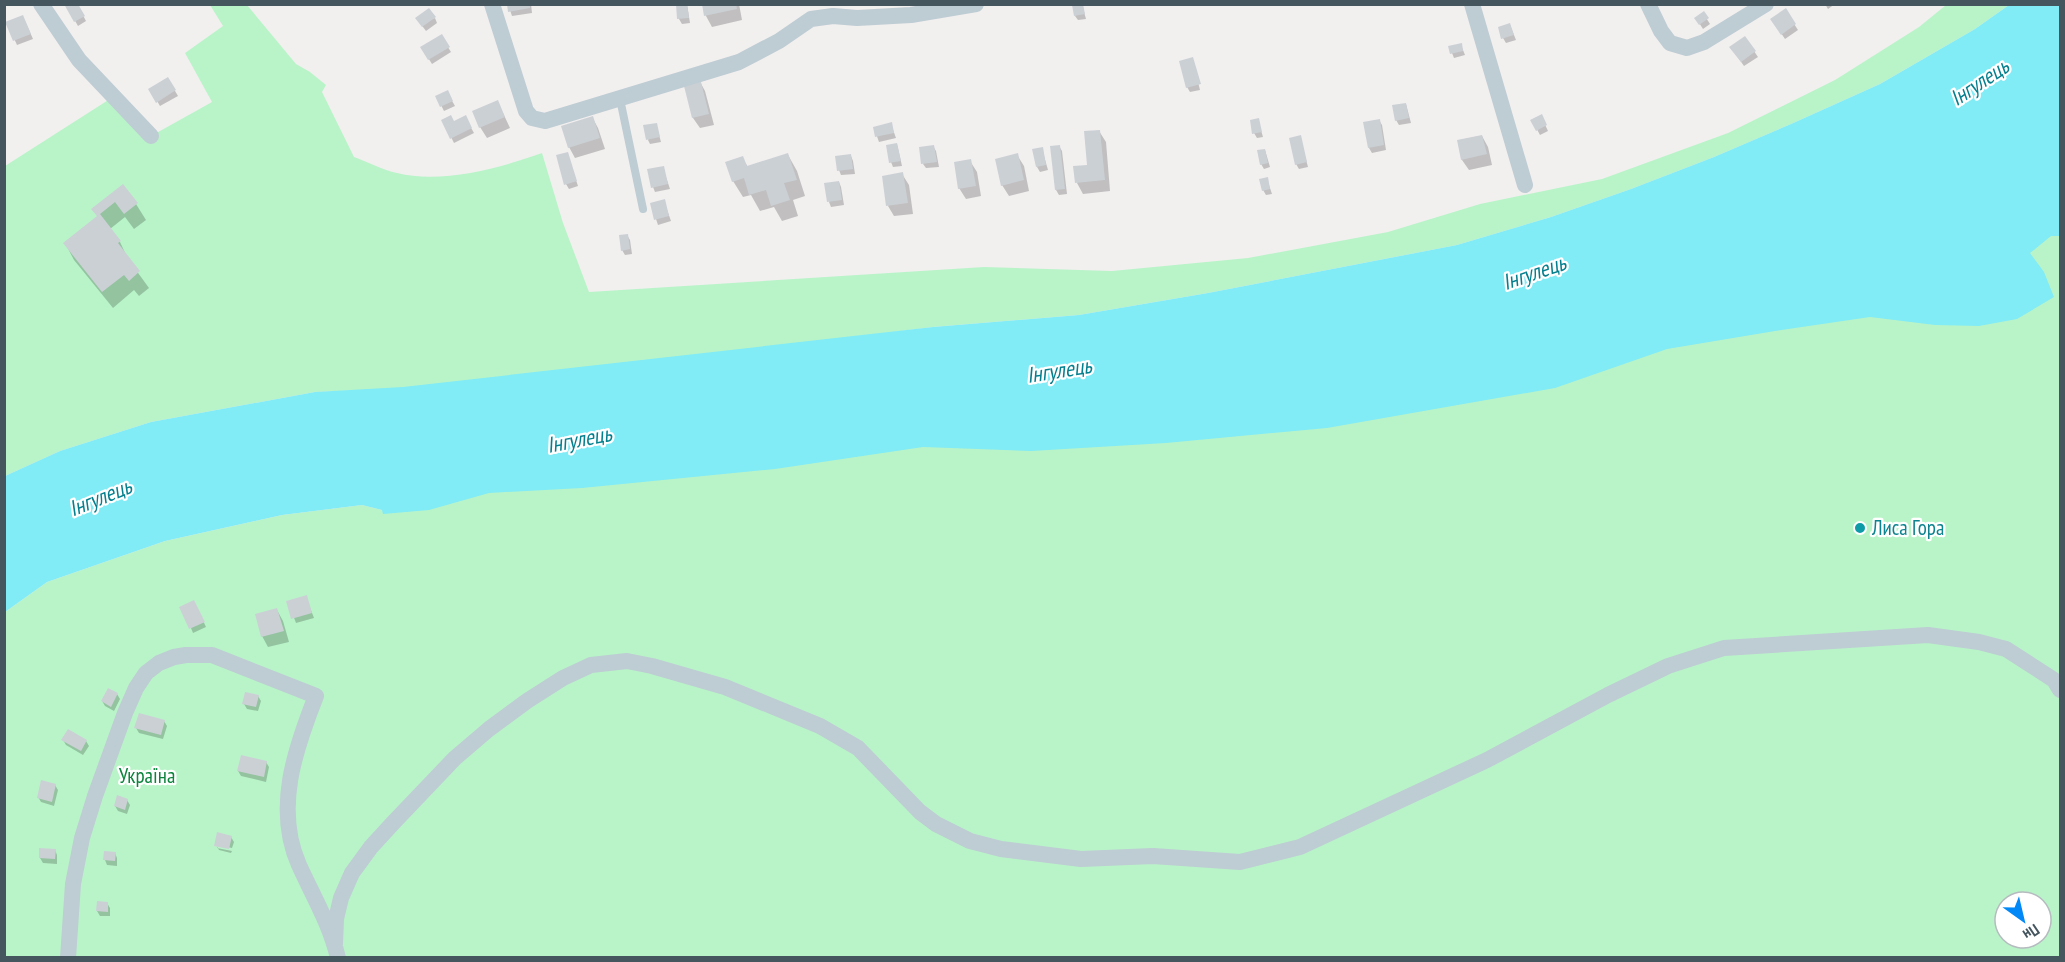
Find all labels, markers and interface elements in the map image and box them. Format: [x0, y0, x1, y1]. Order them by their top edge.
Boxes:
water label: Інгулець [1944, 52, 2014, 112]
water label: Інгулець [1499, 248, 1570, 296]
water label: Інгулець [1025, 351, 1094, 389]
water label: Інгулець [544, 419, 614, 459]
water label: Інгулець [65, 472, 136, 522]
place label: Лиса Гора [1871, 514, 1944, 541]
marker: Лиса Гора [1853, 521, 1867, 535]
park label: Україна [119, 762, 175, 789]
north arrow [1993, 890, 2053, 950]
text: Пн [2019, 920, 2043, 945]

